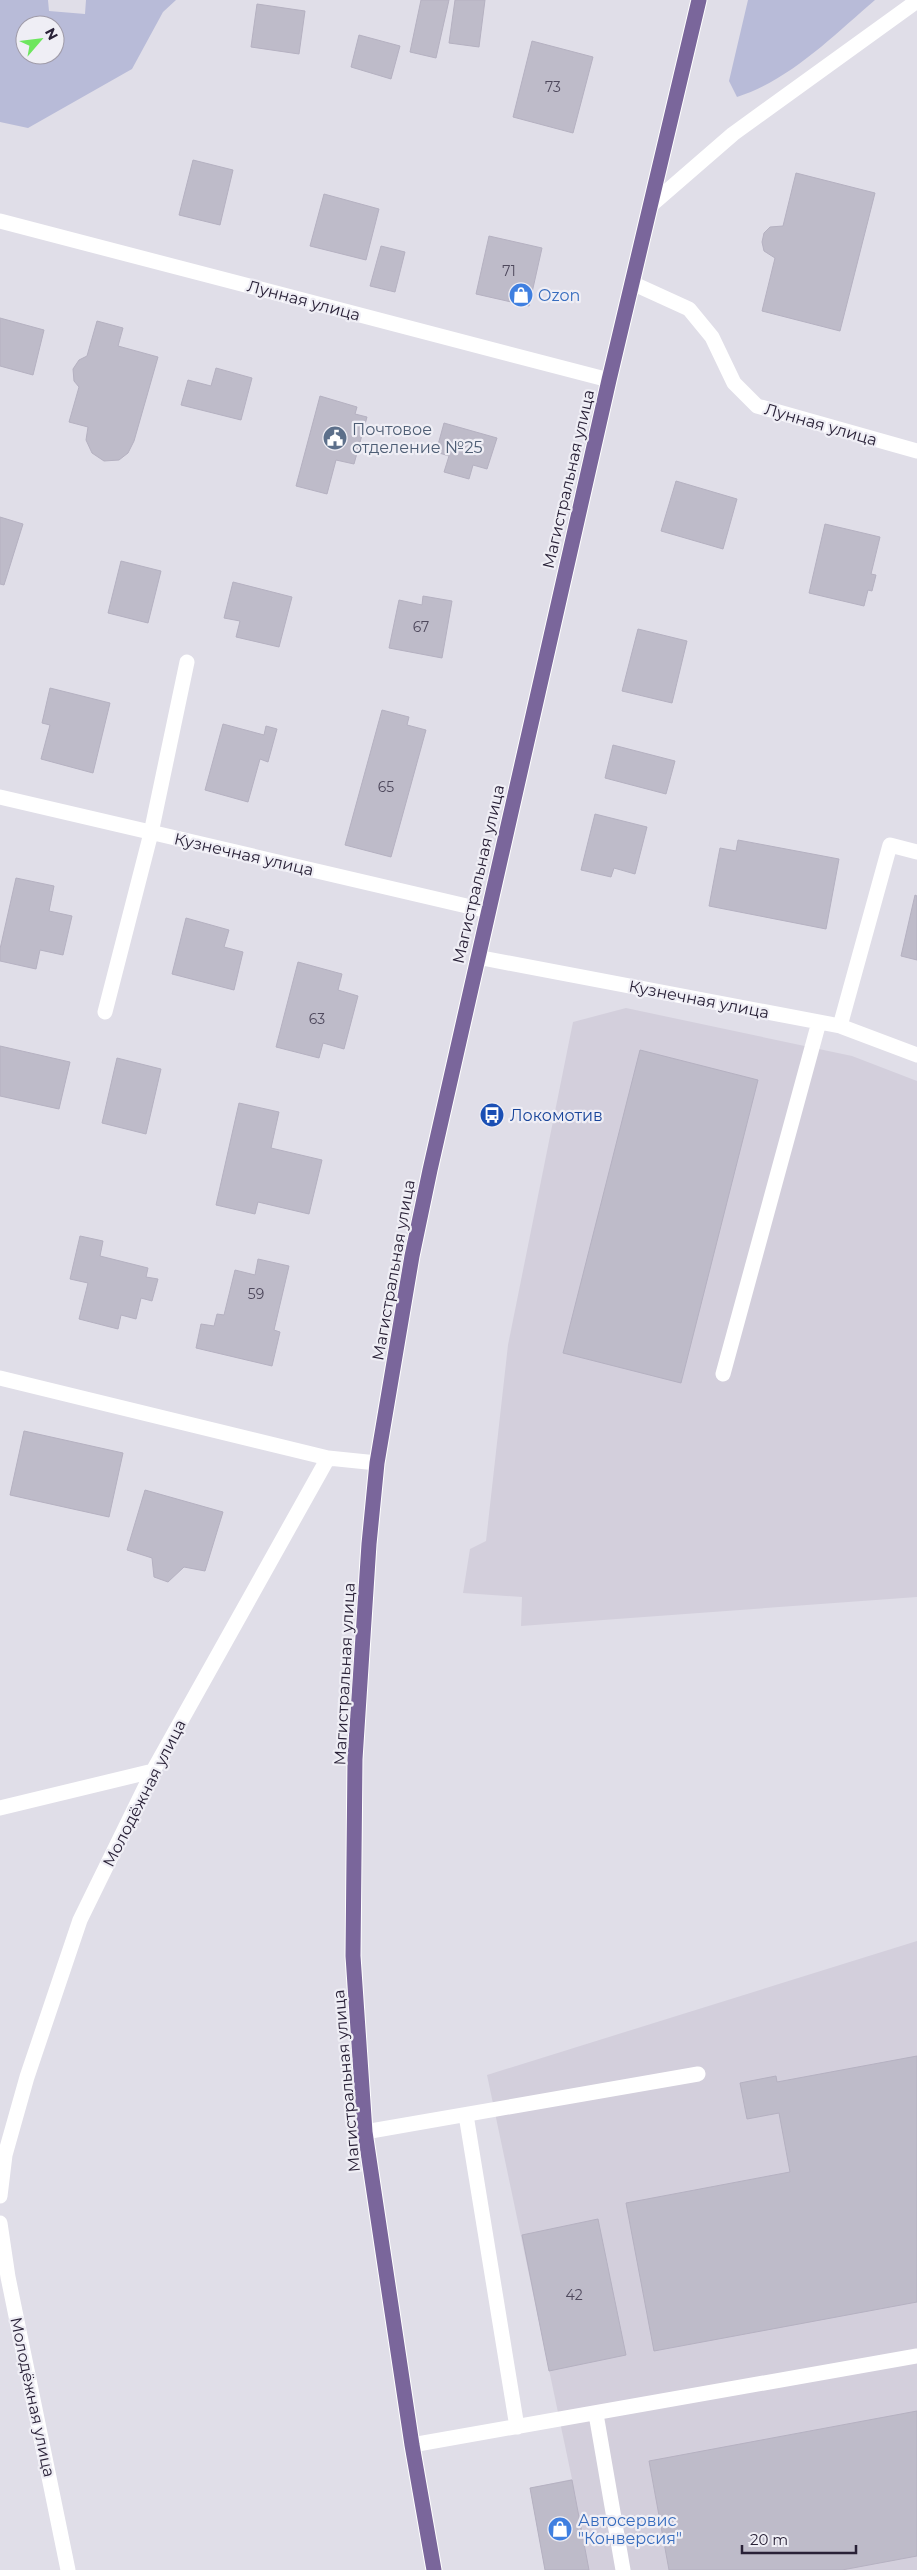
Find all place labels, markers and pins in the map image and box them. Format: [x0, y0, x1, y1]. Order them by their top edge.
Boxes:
shop icon: Ozon [508, 282, 534, 308]
place label: Ozon [538, 286, 580, 305]
place label: Почтовое отделение №25 [352, 420, 483, 457]
public building icon: Почтовое отделение №25 [322, 425, 348, 451]
bus stop icon: Локомотив [479, 1102, 505, 1128]
place label: Локомотив [510, 1106, 603, 1125]
place label: Автосервис "Конверсия" [578, 2511, 682, 2548]
shop icon: Автосервис "Конверсия" [547, 2516, 573, 2542]

